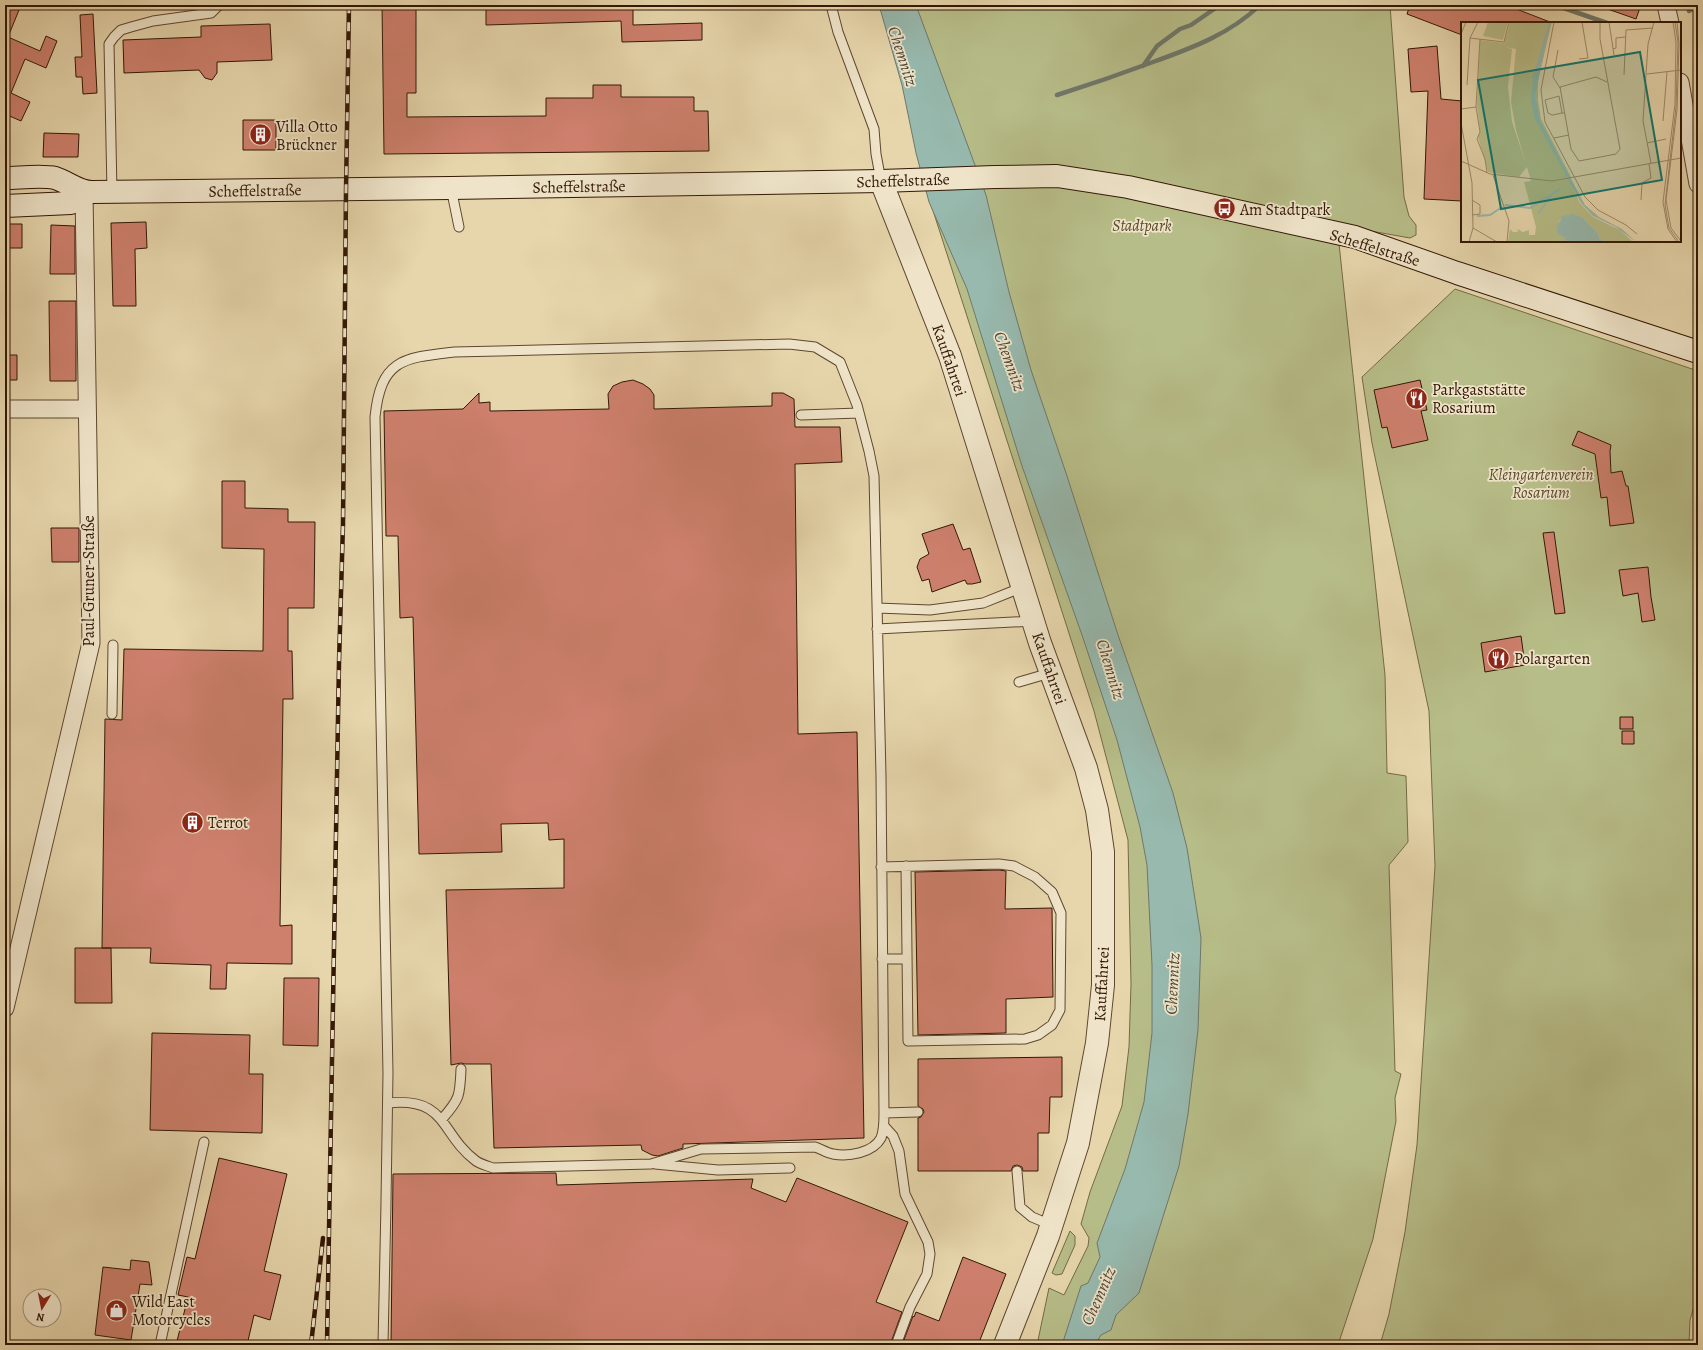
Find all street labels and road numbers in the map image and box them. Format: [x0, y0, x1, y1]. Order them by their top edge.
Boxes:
street label: Scheffelstraße [856, 168, 950, 194]
street label: Scheffelstraße [532, 175, 626, 199]
street label: Scheffelstraße [208, 179, 302, 203]
street label: Scheffelstraße [1327, 224, 1423, 272]
street label: Kauffahrtei [926, 321, 972, 399]
street label: Paul-Gruner-Straße [78, 515, 100, 647]
street label: Kauffahrtei [1026, 629, 1072, 707]
street label: Kauffahrtei [1089, 946, 1115, 1022]

